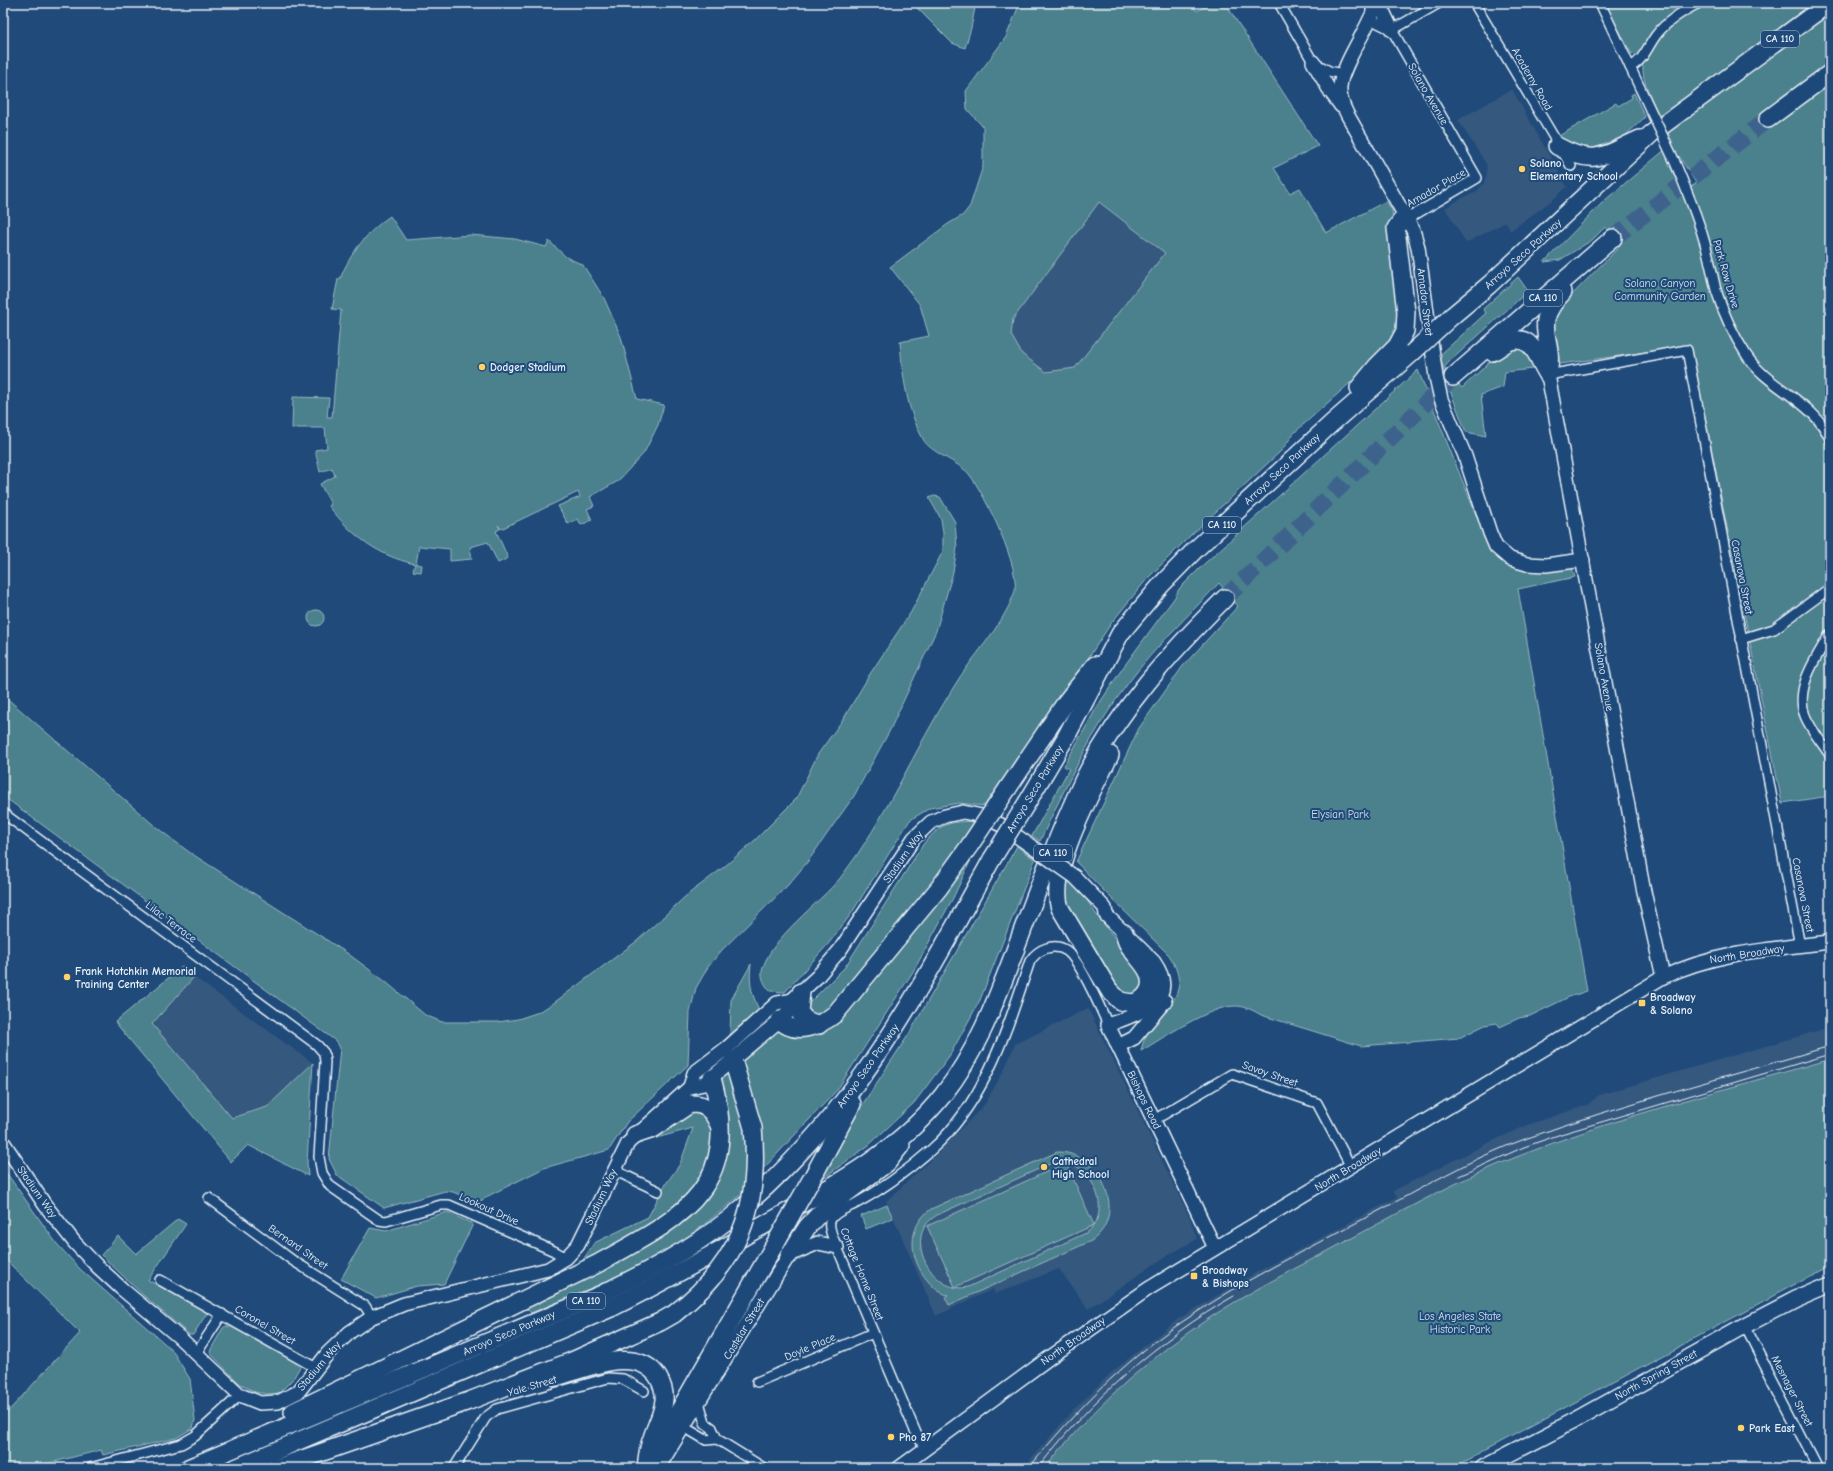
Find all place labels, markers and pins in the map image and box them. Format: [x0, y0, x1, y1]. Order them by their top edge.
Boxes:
place label: Solano Elementary School [1530, 157, 1618, 183]
marker: Solano Elementary School [1517, 164, 1527, 174]
place label: Dodger Stadium [490, 361, 566, 374]
marker: Dodger Stadium [477, 362, 487, 372]
place label: Frank Hotchkin Memorial Training Center [75, 965, 196, 991]
marker: Frank Hotchkin Memorial Training Center [62, 972, 72, 982]
place label: Broadway & Solano [1650, 991, 1695, 1017]
marker: Broadway & Solano [1637, 998, 1647, 1008]
place label: Cathedral High School [1052, 1155, 1109, 1181]
marker: Cathedral High School [1039, 1162, 1049, 1172]
place label: Broadway & Bishops [1202, 1264, 1249, 1290]
marker: Broadway & Bishops [1189, 1271, 1199, 1281]
place label: Park East [1749, 1422, 1795, 1435]
marker: Park East [1736, 1423, 1746, 1433]
place label: Pho 87 [899, 1431, 931, 1444]
marker: Pho 87 [886, 1432, 896, 1442]

